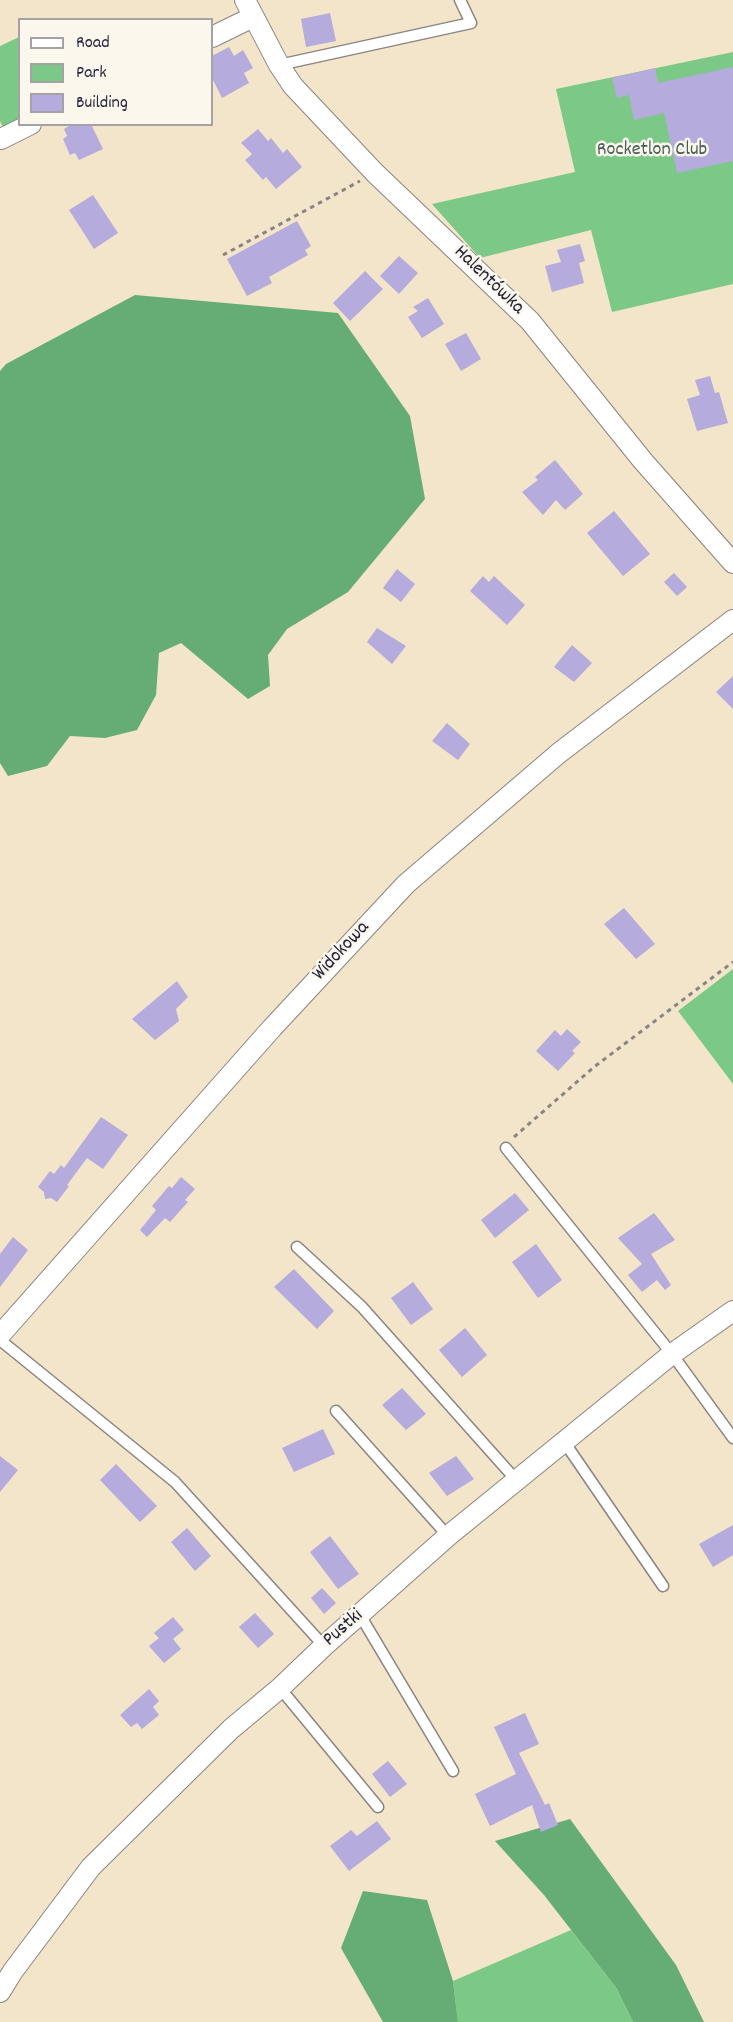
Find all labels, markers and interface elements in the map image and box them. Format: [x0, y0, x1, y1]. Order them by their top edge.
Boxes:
legend [18, 18, 213, 126]
text: Road [76, 31, 110, 56]
text: Park [76, 61, 107, 86]
text: Building [76, 91, 128, 116]
park label: Rocketlon Club [597, 139, 707, 163]
street label: Halentówka [448, 241, 528, 321]
street label: Widokowa [308, 917, 376, 987]
street label: Pustki [319, 1605, 369, 1653]

